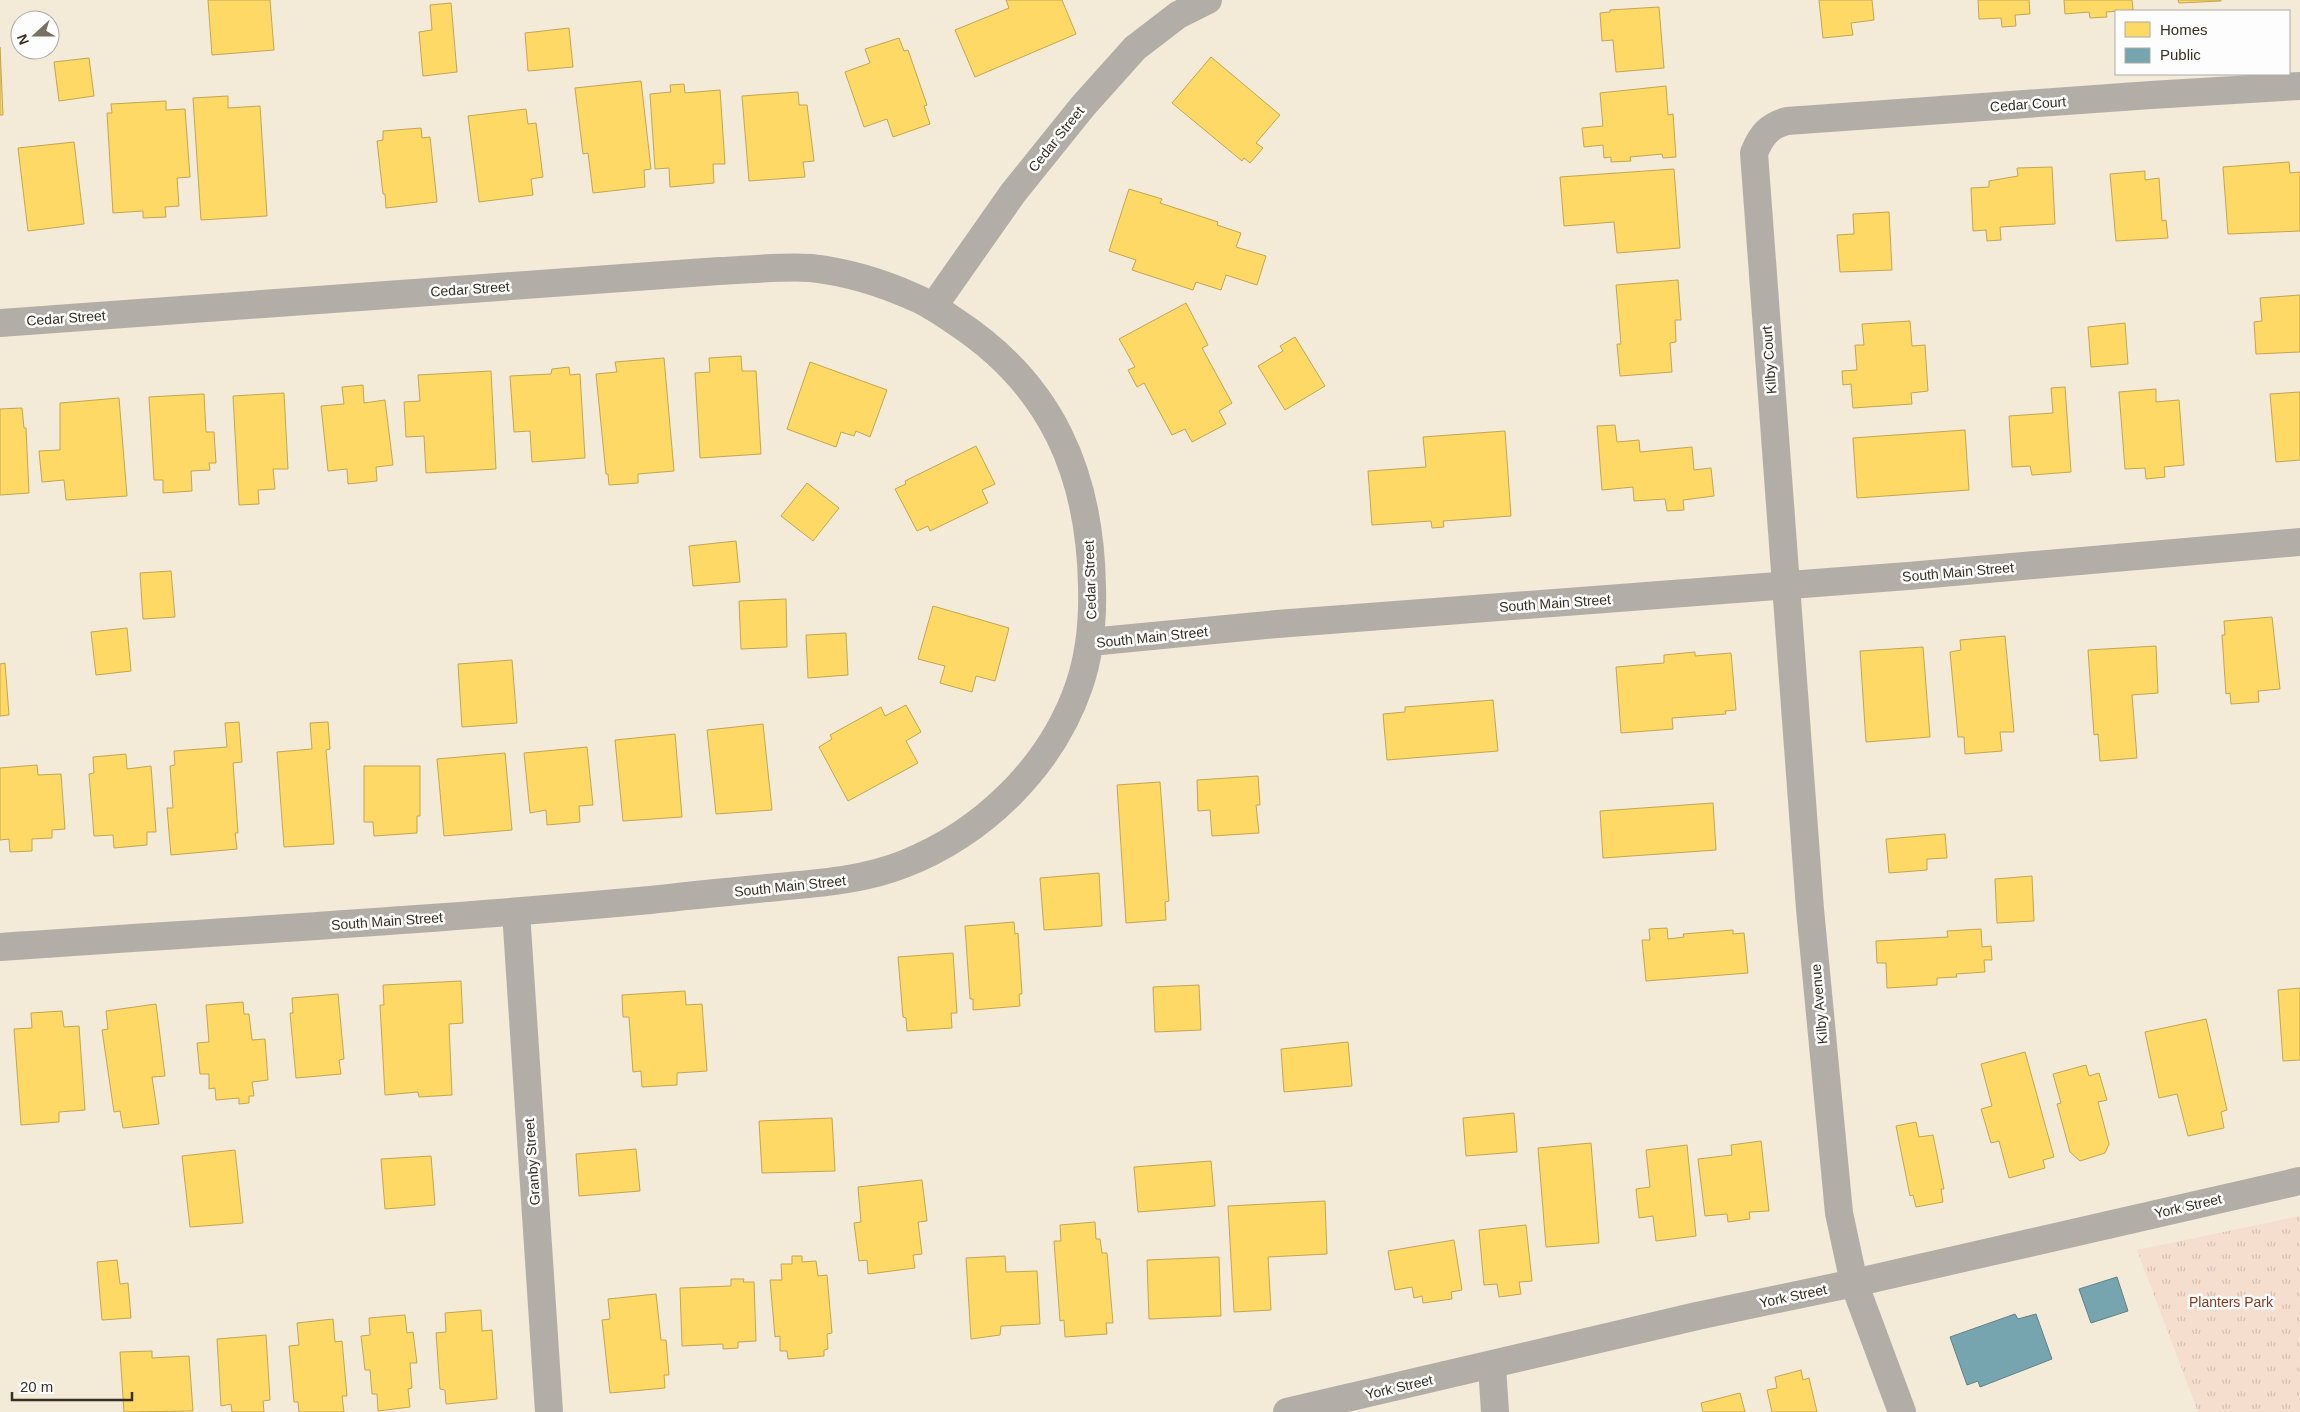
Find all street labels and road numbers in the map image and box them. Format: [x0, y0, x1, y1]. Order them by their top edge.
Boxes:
street label: Cedar Court [1989, 93, 2067, 115]
street label: Cedar Street [1025, 103, 1087, 175]
street label: Cedar Street [430, 278, 510, 300]
street label: Cedar Street [26, 307, 106, 329]
street label: Kilby Court [1759, 325, 1779, 395]
street label: Cedar Street [1081, 540, 1099, 620]
street label: South Main Street [1901, 559, 2015, 585]
street label: South Main Street [1499, 591, 1612, 615]
street label: South Main Street [1095, 623, 1209, 651]
street label: South Main Street [733, 872, 847, 900]
street label: South Main Street [331, 909, 444, 933]
street label: Kilby Avenue [1807, 963, 1830, 1045]
street label: Granby Street [521, 1118, 543, 1206]
street label: York Street [2153, 1190, 2223, 1222]
street label: York Street [1758, 1281, 1828, 1311]
street label: York Street [1364, 1371, 1434, 1403]

